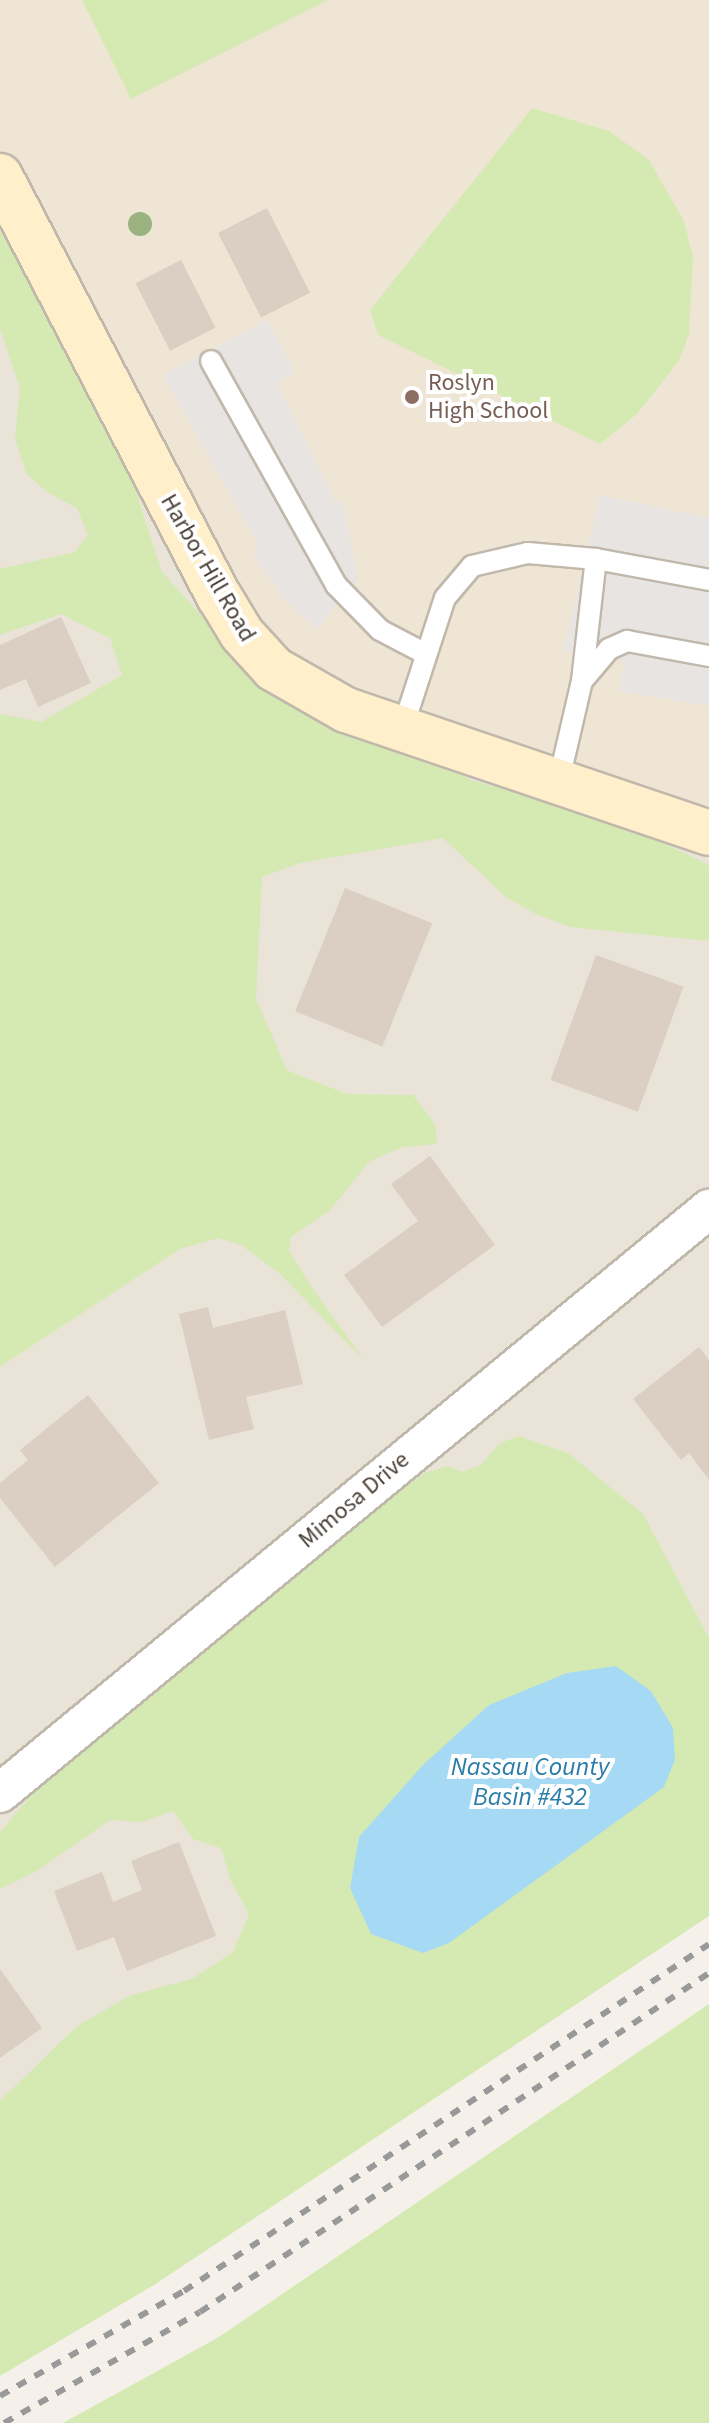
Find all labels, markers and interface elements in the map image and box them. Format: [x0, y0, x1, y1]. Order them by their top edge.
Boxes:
place label: Roslyn High School [428, 369, 548, 425]
marker: Roslyn High School [403, 388, 421, 406]
street label: Harbor Hill Road [154, 489, 262, 647]
street label: Mimosa Drive [293, 1446, 415, 1554]
water label: Nassau County Basin #432 [451, 1751, 609, 1812]

